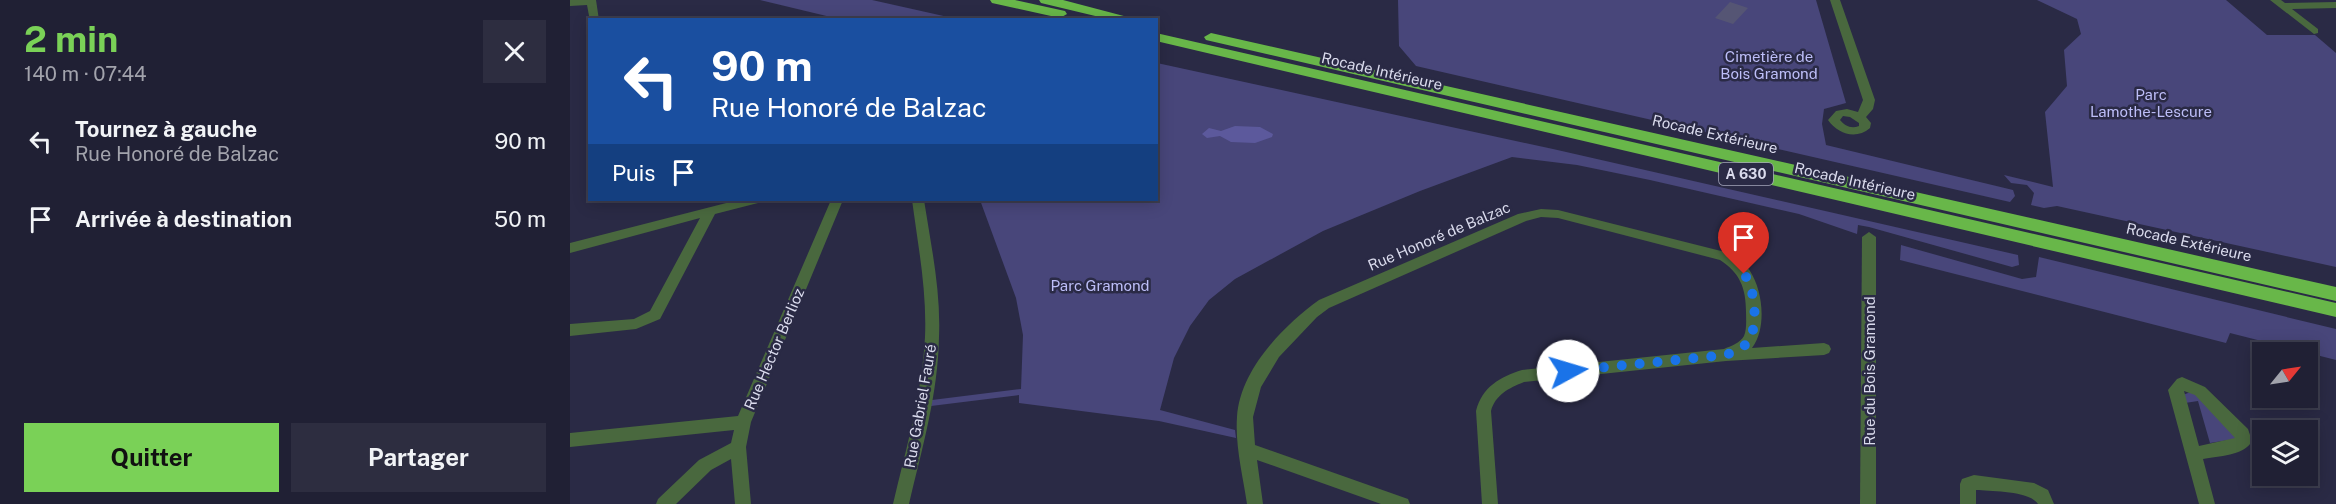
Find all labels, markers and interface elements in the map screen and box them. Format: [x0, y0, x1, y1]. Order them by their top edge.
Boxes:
text: 2 min [24, 18, 118, 60]
button: close [483, 20, 546, 83]
text: 90 m [711, 41, 813, 90]
icon: left [612, 42, 690, 120]
park label: Cimetière de Bois Gramond [1720, 48, 1818, 82]
street label: Rocade Intérieure [1320, 49, 1444, 93]
text: 140 m · 07:44 [24, 62, 147, 86]
park label: Parc Lamothe-Lescure [2090, 86, 2212, 120]
text: Rue Honoré de Balzac [711, 91, 987, 123]
street label: Rocade Extérieure [1651, 111, 1779, 157]
text: Tournez à gauche [75, 116, 257, 142]
icon: left [24, 125, 57, 158]
text: 90 m [495, 128, 546, 154]
text: Rue Honoré de Balzac [75, 142, 279, 166]
icon: arrive [667, 156, 700, 189]
street label: Rocade Intérieure [1793, 159, 1917, 203]
text: Puis [612, 160, 655, 186]
road number: A 630 [1719, 163, 1773, 185]
street label: Rue Honoré de Balzac [1365, 198, 1513, 274]
icon: arrive [24, 203, 57, 236]
text: Arrivée à destination [75, 206, 292, 232]
text: 50 m [494, 206, 546, 232]
pin [1718, 212, 1769, 274]
street label: Rocade Extérieure [2125, 219, 2253, 265]
icon: arrive [1727, 221, 1760, 254]
park label: Parc Gramond [1050, 277, 1150, 294]
street label: Rue Hector Berlioz [741, 286, 807, 412]
street label: Rue du Bois Gramond [1861, 296, 1878, 446]
position arrow [1536, 339, 1600, 403]
north arrow [2252, 342, 2318, 408]
map controls [2252, 342, 2318, 486]
street label: Rue Gabriel Fauré [901, 343, 939, 469]
button: layers [2252, 420, 2318, 486]
button: Quitter [24, 423, 279, 492]
button: Partager [291, 423, 546, 492]

